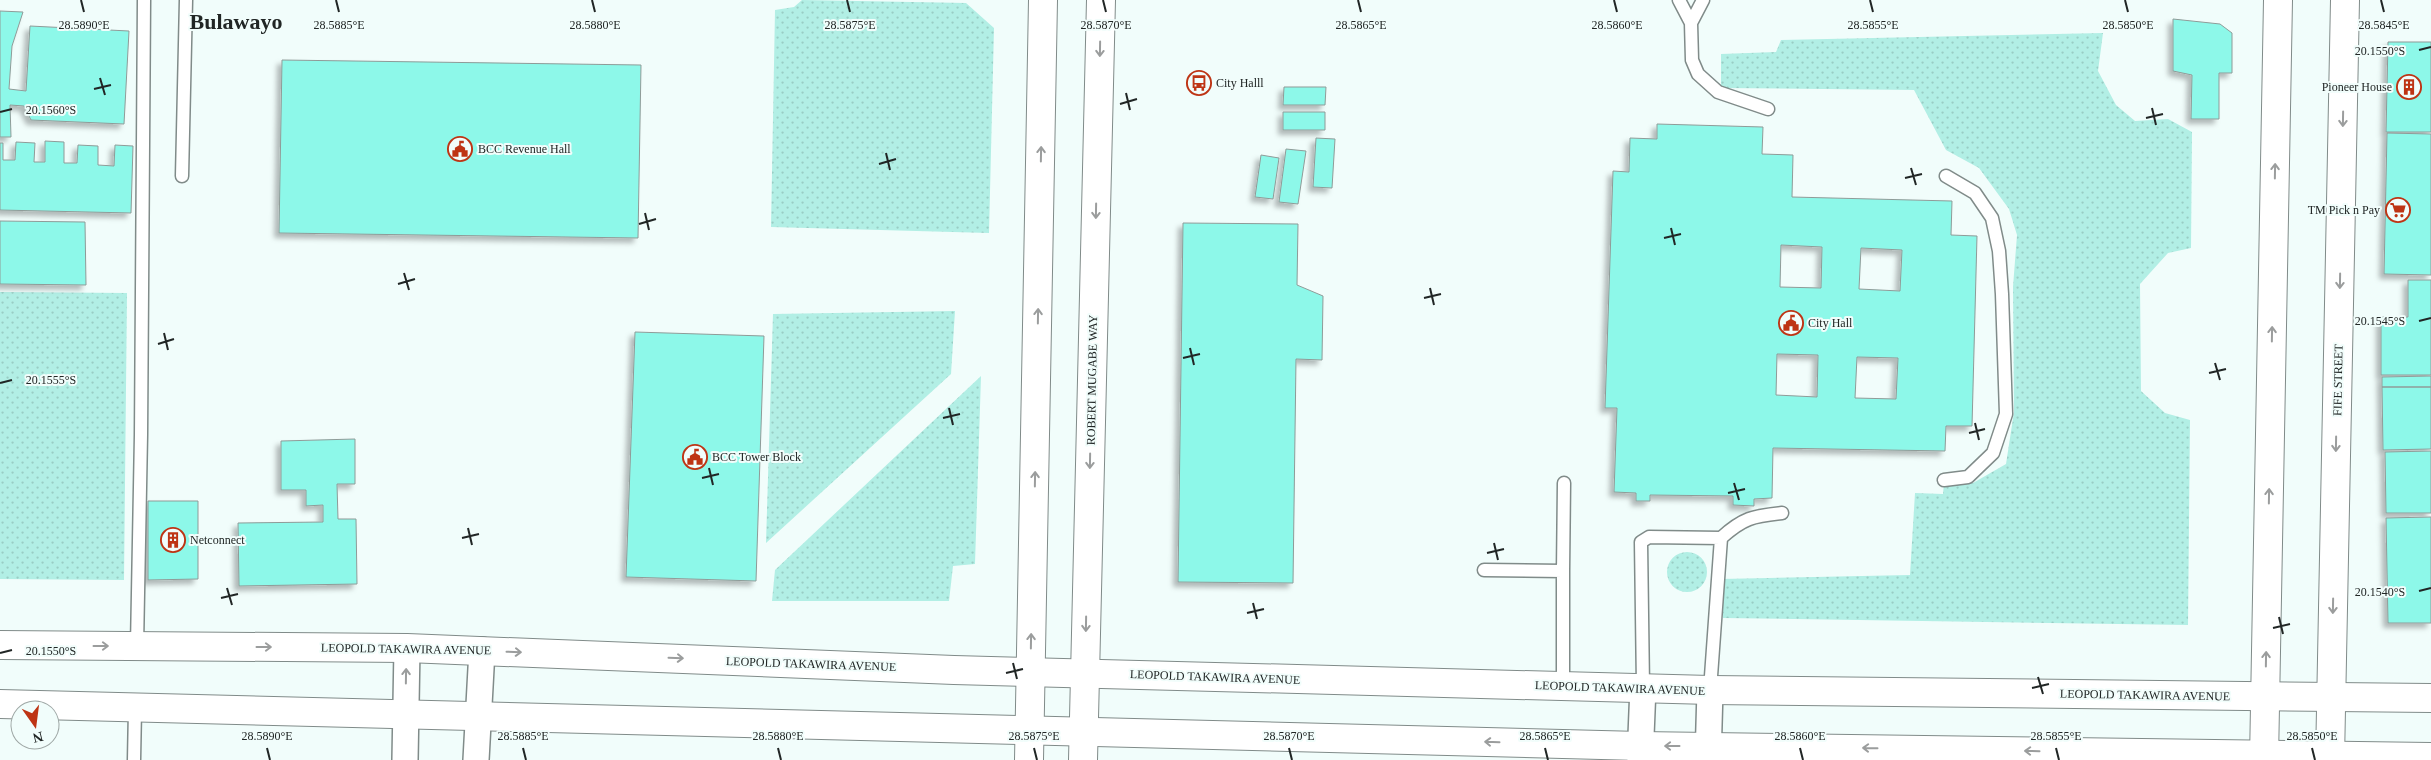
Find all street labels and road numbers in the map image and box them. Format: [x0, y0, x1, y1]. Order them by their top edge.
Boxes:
street label: ROBERT MUGABE WAY [1084, 314, 1100, 445]
street label: FIFE STREET [2330, 343, 2346, 416]
street label: LEOPOLD TAKAWIRA AVENUE [321, 641, 491, 657]
street label: LEOPOLD TAKAWIRA AVENUE [726, 654, 896, 674]
street label: LEOPOLD TAKAWIRA AVENUE [1130, 667, 1300, 687]
street label: LEOPOLD TAKAWIRA AVENUE [1535, 678, 1705, 698]
street label: LEOPOLD TAKAWIRA AVENUE [2060, 687, 2230, 703]

